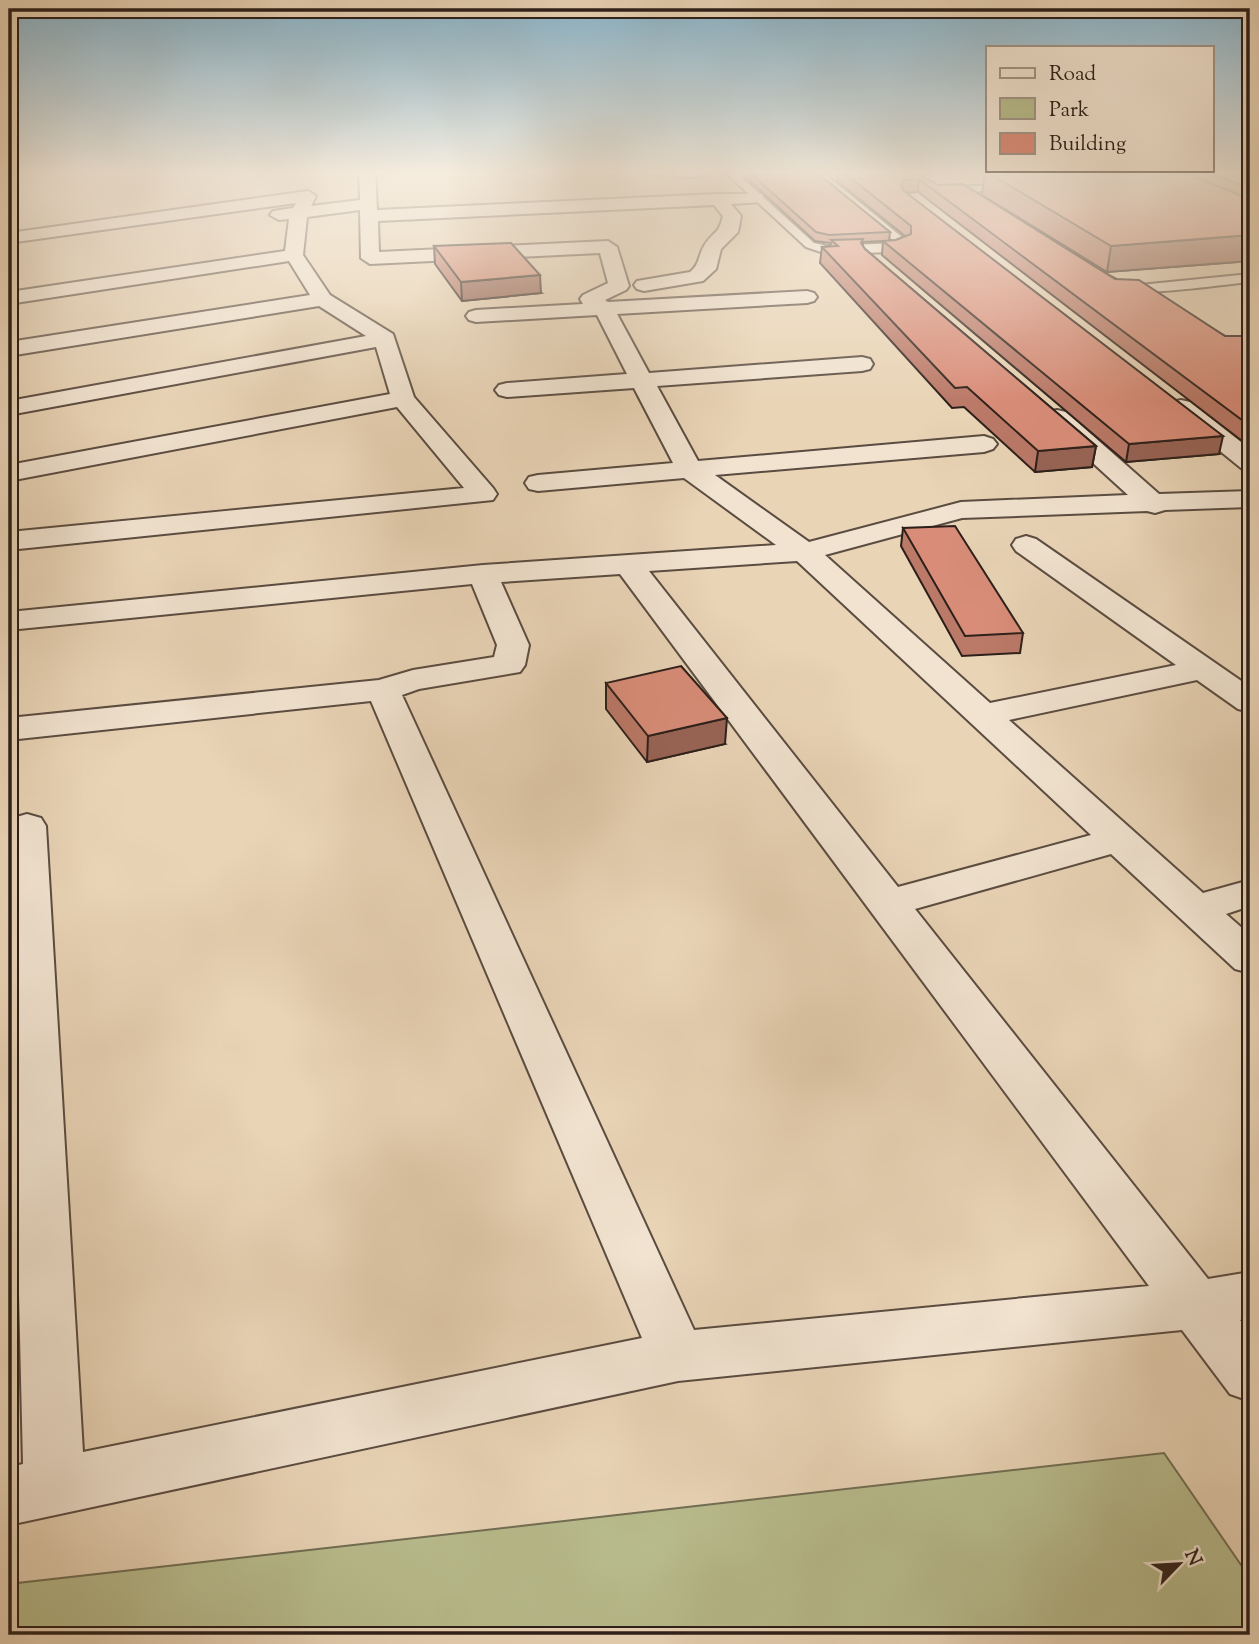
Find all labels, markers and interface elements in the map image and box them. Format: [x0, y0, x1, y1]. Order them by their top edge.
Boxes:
legend [986, 46, 1214, 172]
text: Road [1049, 60, 1096, 90]
text: Park [1049, 96, 1090, 126]
text: Building [1049, 130, 1126, 160]
north arrow [1144, 1528, 1214, 1598]
text: N [1177, 1545, 1208, 1570]

